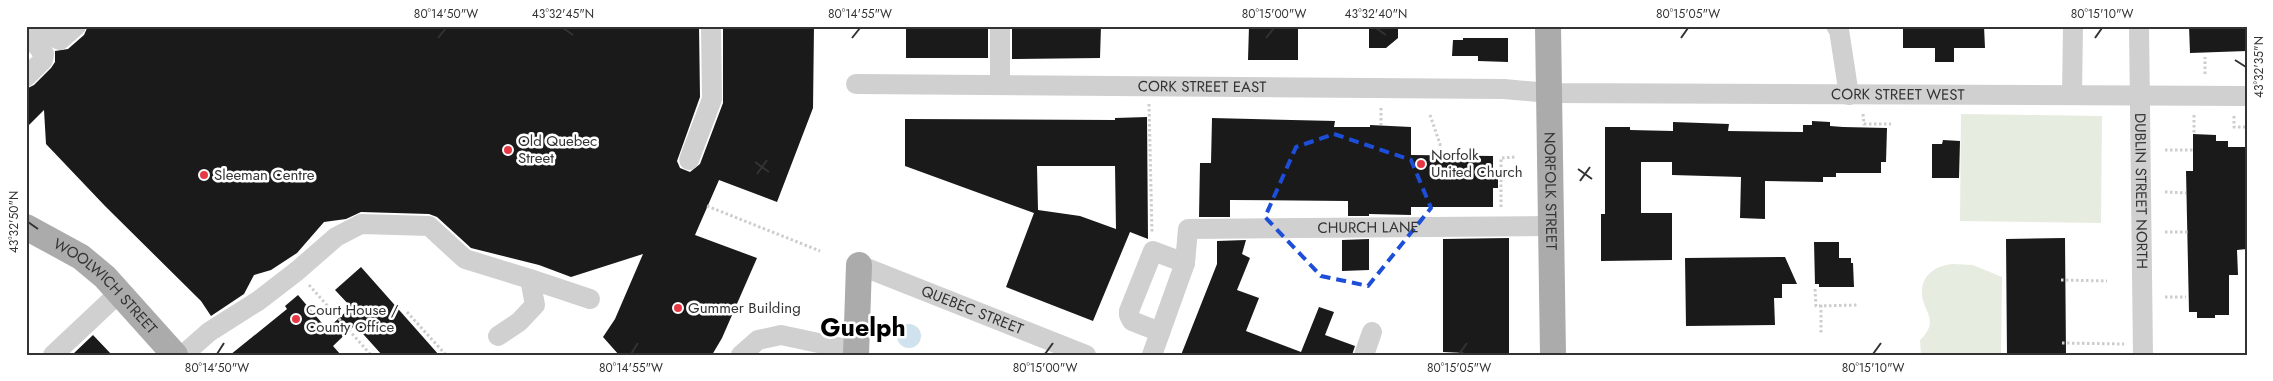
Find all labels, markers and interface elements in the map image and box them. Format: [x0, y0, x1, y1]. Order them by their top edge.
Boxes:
text: 80°14'50"W [414, 5, 478, 23]
text: 43°32'45"N [532, 5, 594, 23]
text: 80°14'55"W [828, 5, 892, 23]
text: 80°15'00"W [1242, 5, 1306, 23]
text: 43°32'40"N [1345, 5, 1407, 23]
text: 80°15'05"W [1656, 5, 1720, 23]
text: 80°15'10"W [2071, 5, 2133, 23]
text: 43°32'35"N [2250, 36, 2268, 98]
street label: CORK STREET EAST [1138, 75, 1266, 98]
street label: CORK STREET WEST [1831, 83, 1965, 106]
street label: DUBLIN STREET NORTH [2129, 113, 2153, 269]
place label: Old Quebec Street [518, 130, 597, 169]
street label: NORFOLK STREET [1539, 132, 1562, 250]
marker: Old Quebec Street [502, 144, 514, 156]
place label: Norfolk United Church [1431, 144, 1523, 183]
marker: Norfolk United Church [1415, 158, 1427, 170]
place label: Sleeman Centre [214, 164, 315, 186]
marker: Sleeman Centre [198, 169, 210, 181]
text: 43°32'50"N [5, 191, 23, 253]
street label: CHURCH LANE [1317, 216, 1419, 239]
street label: WOOLWICH STREET [49, 233, 162, 339]
street label: QUEBEC STREET [918, 280, 1027, 340]
place label: Gummer Building [688, 297, 801, 319]
place label: Court House / County Office [306, 299, 399, 338]
marker: Gummer Building [672, 302, 684, 314]
district label: Guelph [820, 309, 906, 345]
marker: Court House / County Office [290, 313, 302, 325]
text: 80°14'50"W [185, 359, 249, 377]
text: 80°14'55"W [599, 359, 663, 377]
text: 80°15'00"W [1013, 359, 1077, 377]
text: 80°15'05"W [1427, 359, 1491, 377]
text: 80°15'10"W [1842, 359, 1904, 377]

